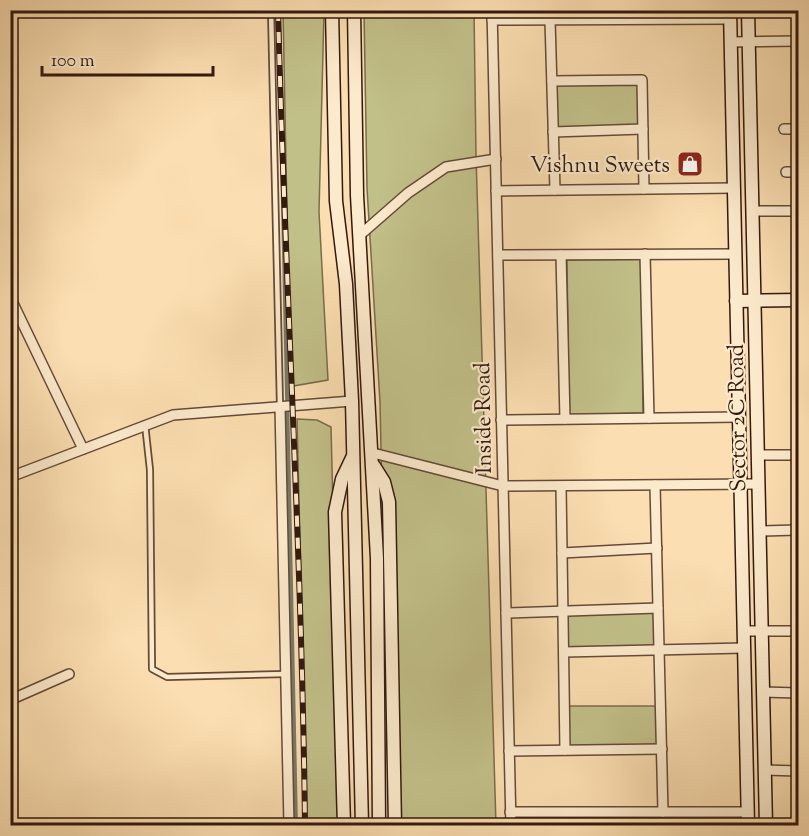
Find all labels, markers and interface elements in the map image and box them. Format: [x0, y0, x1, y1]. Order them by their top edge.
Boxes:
scale bar [42, 39, 213, 77]
text: 100 m [51, 49, 95, 75]
shop icon: Vishnu Sweets [675, 149, 705, 179]
place label: Vishnu Sweets [530, 151, 670, 183]
street label: Sector 2C Road [722, 344, 756, 492]
street label: Inside Road [468, 362, 502, 474]

